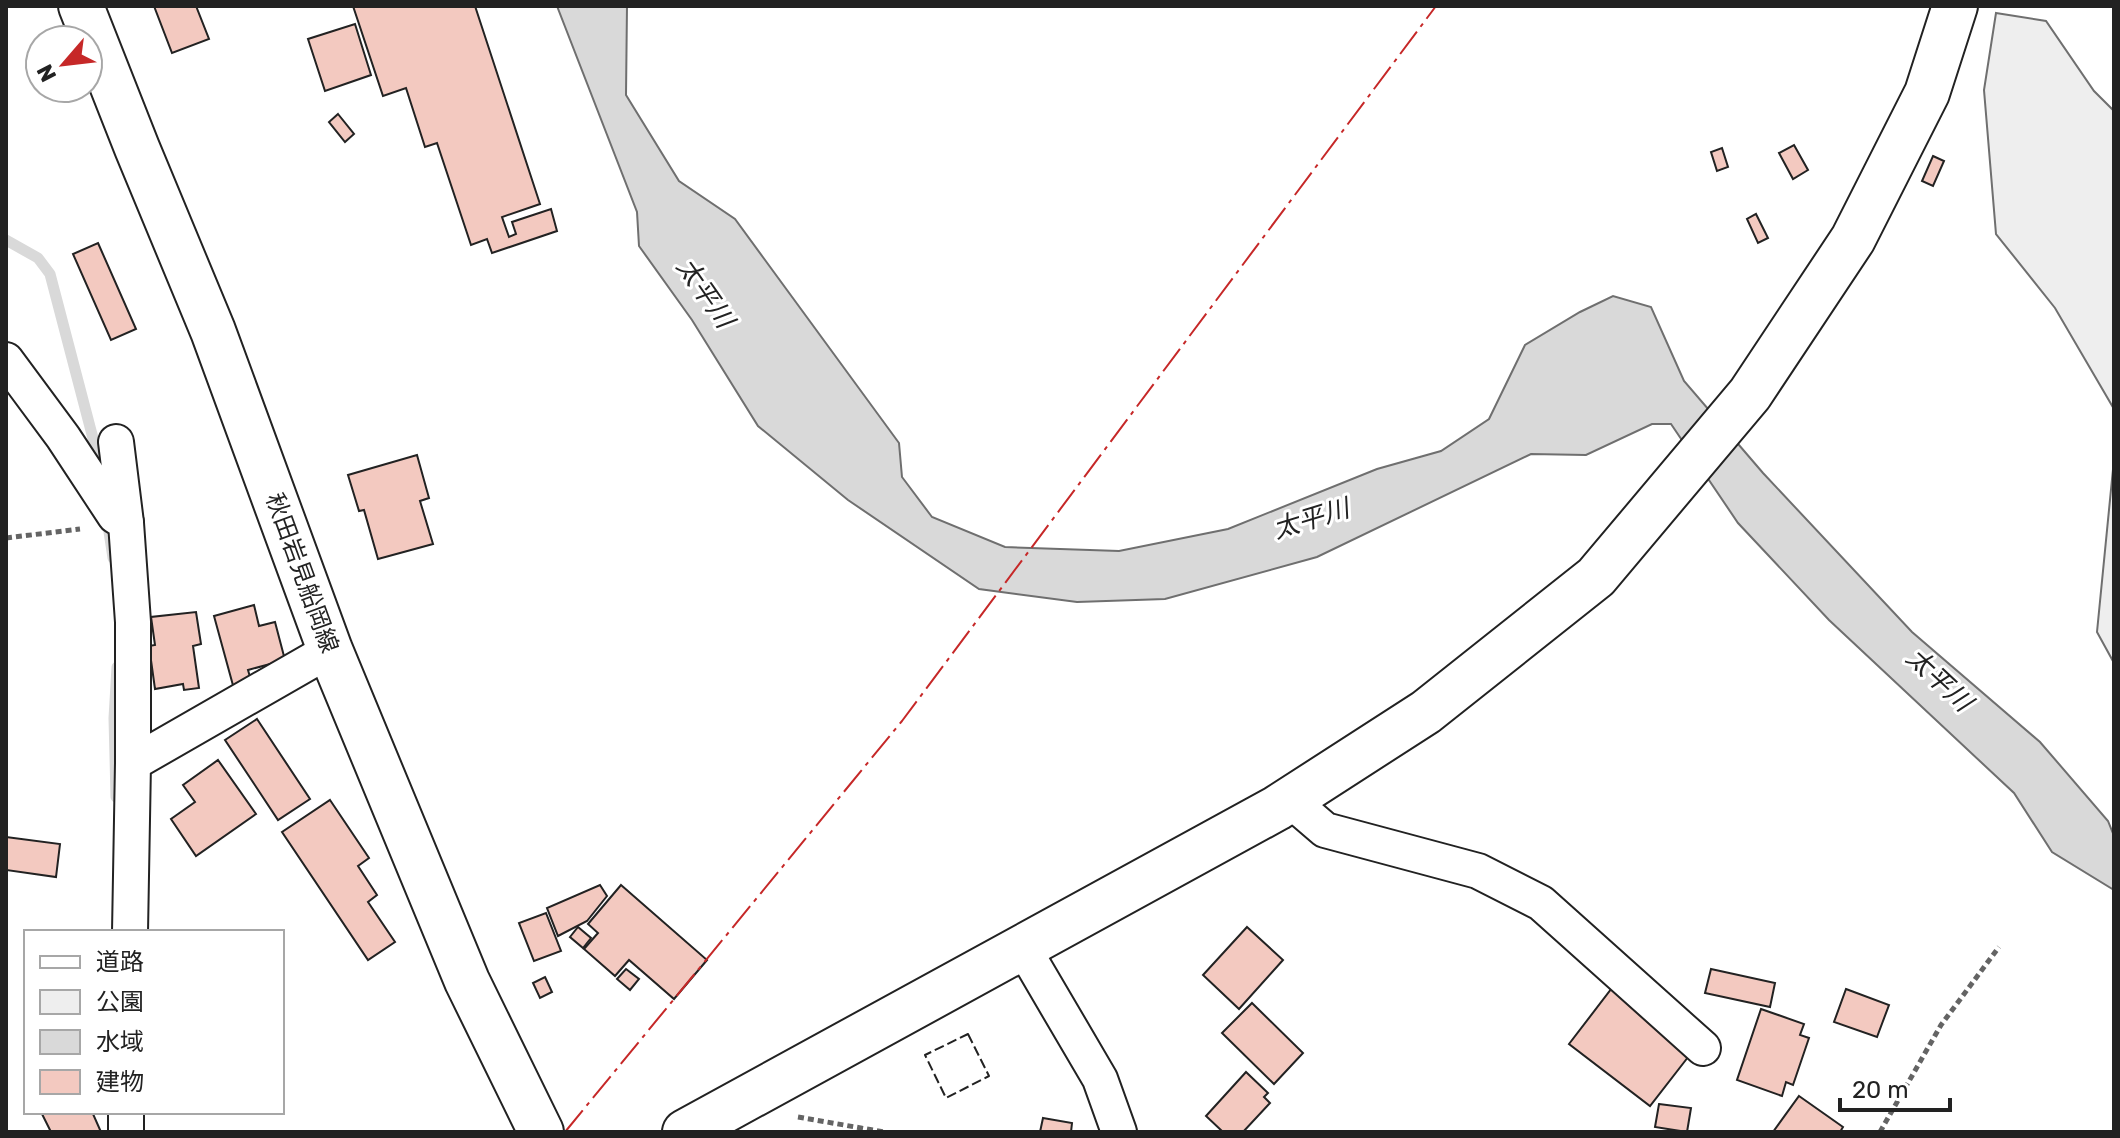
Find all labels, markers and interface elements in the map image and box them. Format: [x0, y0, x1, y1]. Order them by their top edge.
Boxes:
north arrow [24, 24, 104, 104]
text: N [31, 60, 62, 86]
water label: 太平川 [670, 252, 742, 336]
street label: 秋田岩見船岡線 [260, 489, 344, 657]
water label: 太平川 [1269, 492, 1356, 545]
water label: 太平川 [1900, 642, 1980, 720]
legend [24, 930, 284, 1114]
text: 道路 [96, 948, 144, 976]
text: 公園 [96, 988, 144, 1016]
text: 水域 [96, 1028, 144, 1056]
scale bar [1840, 1062, 1950, 1112]
text: 建物 [96, 1068, 144, 1096]
text: 20 m [1852, 1076, 1909, 1104]

